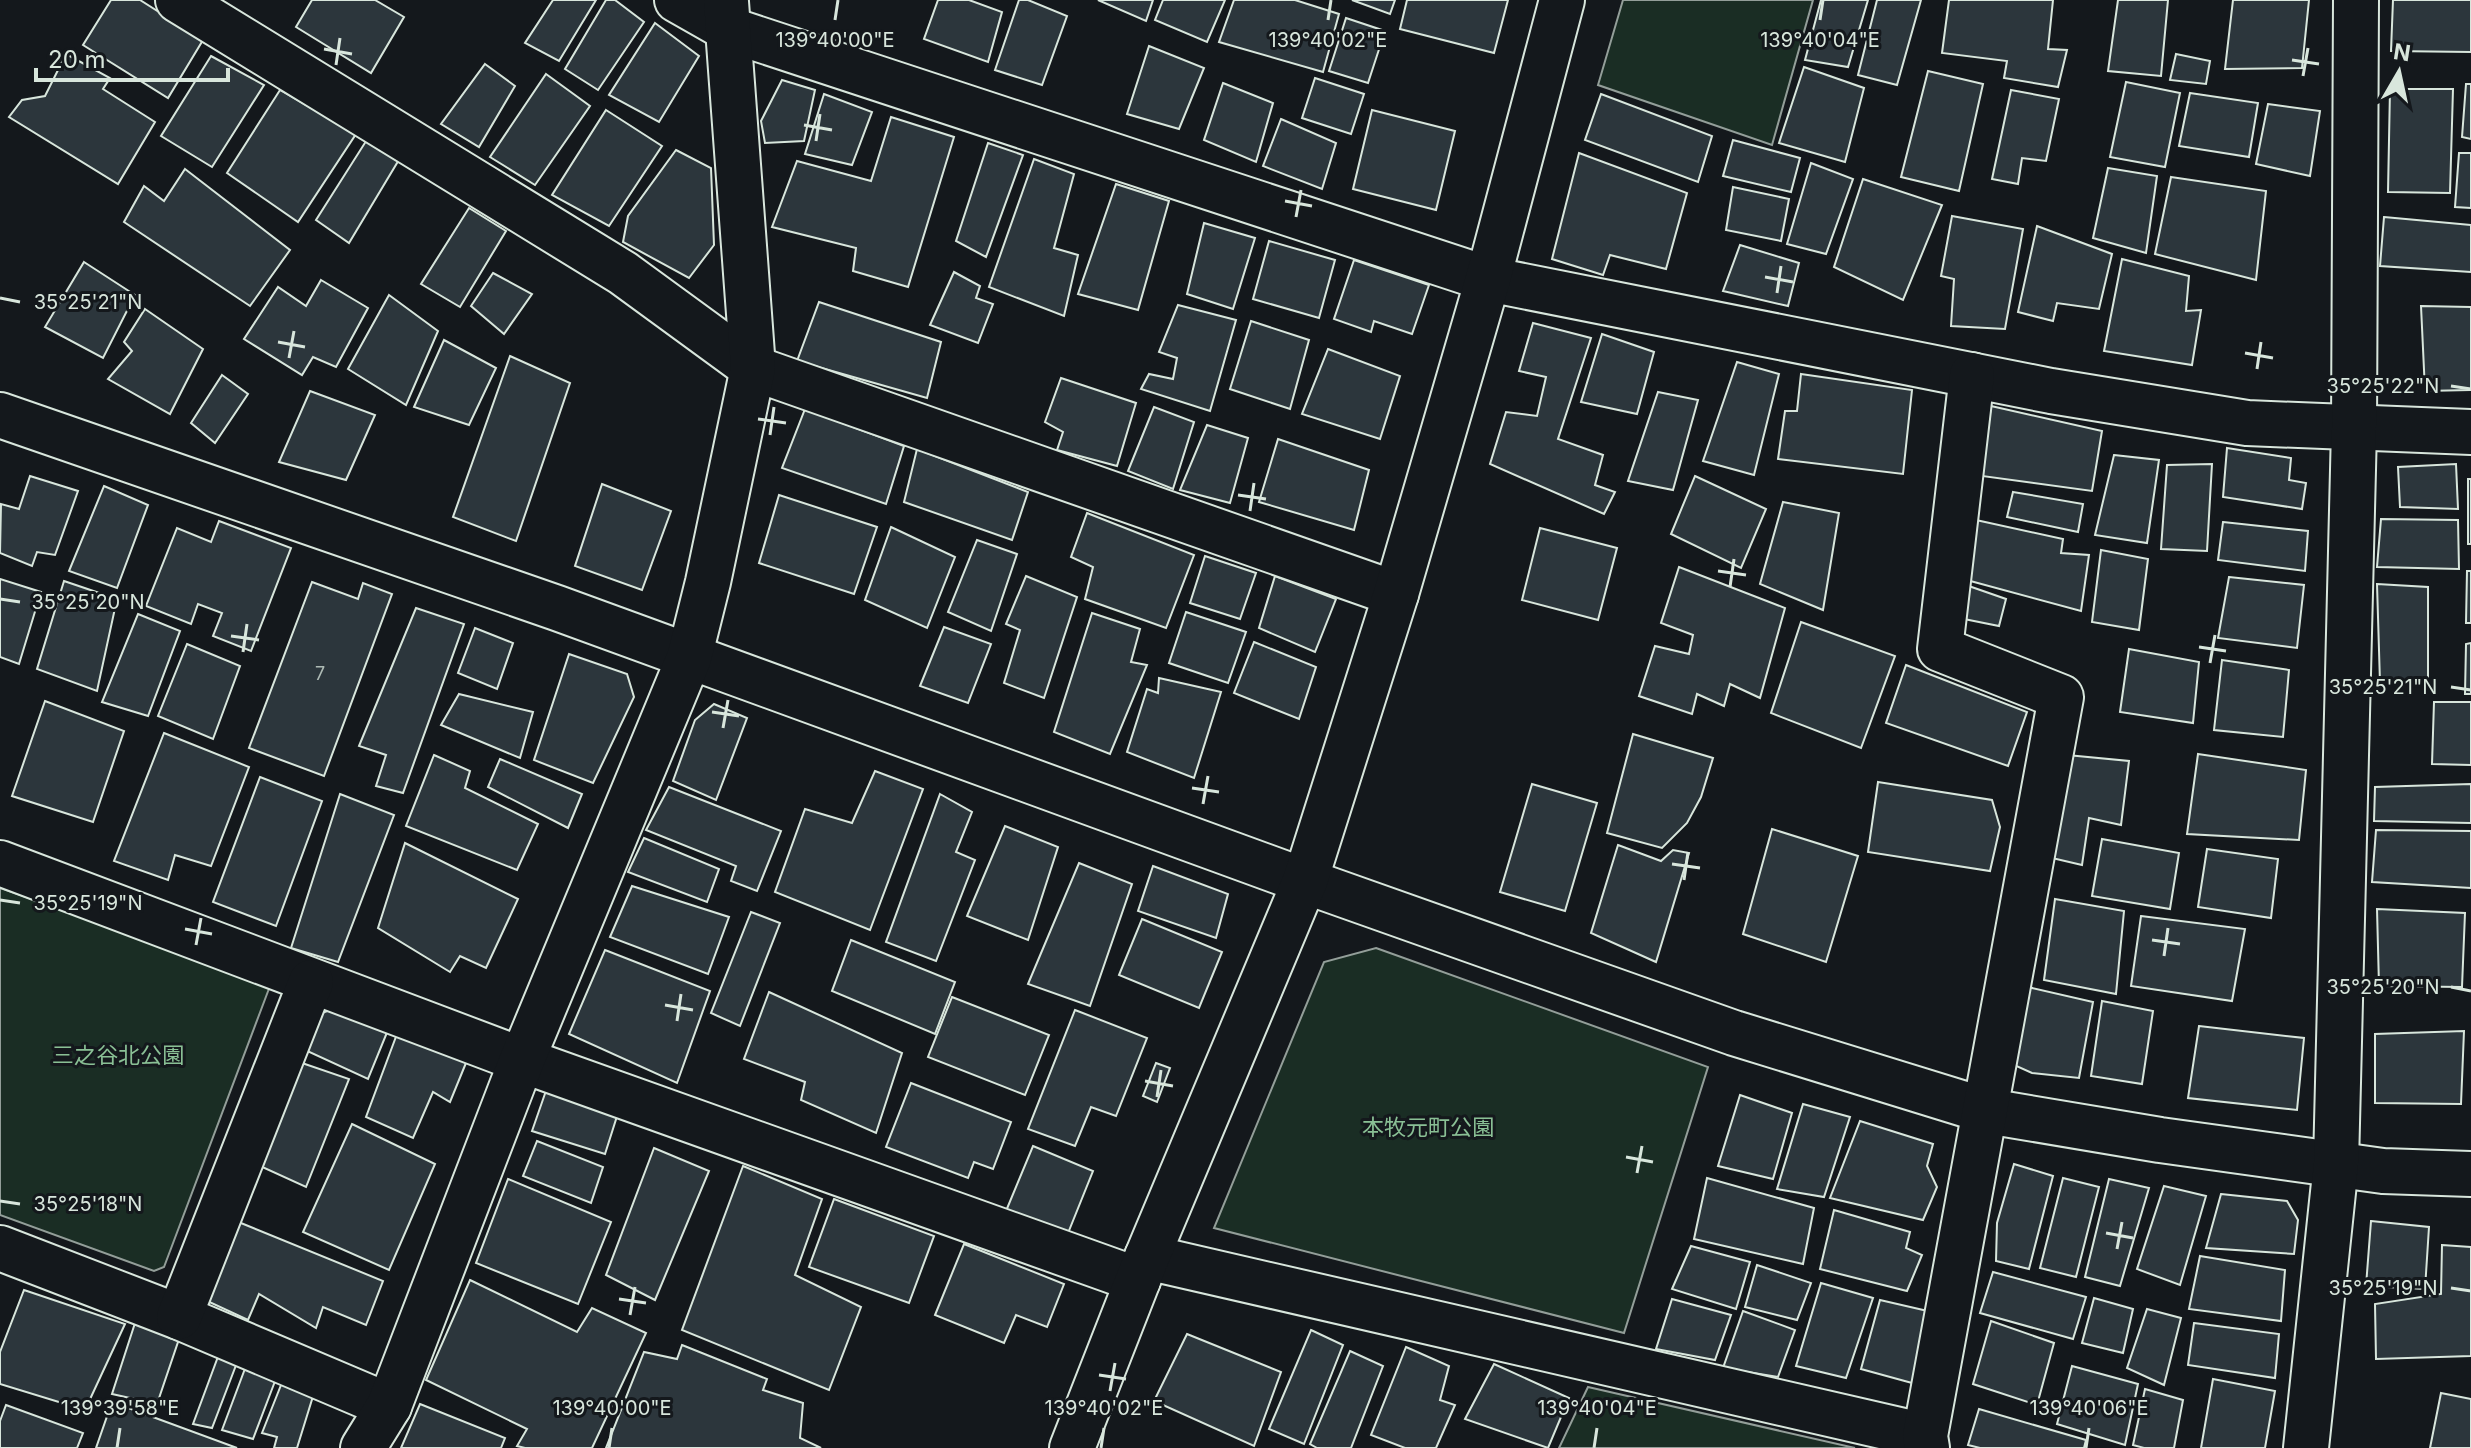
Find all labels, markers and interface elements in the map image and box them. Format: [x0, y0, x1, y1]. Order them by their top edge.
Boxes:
text: 139°40'00"E [775, 28, 895, 52]
text: 139°40'02"E [1269, 28, 1387, 52]
text: 139°40'04"E [1760, 28, 1880, 52]
scale bar [36, 32, 228, 82]
north arrow [2359, 32, 2439, 112]
text: N [2392, 38, 2412, 66]
text: 20 m [48, 45, 106, 74]
text: 35°25'21"N [34, 290, 142, 314]
text: 35°25'22"N [2327, 374, 2439, 398]
text: 35°25'20"N [31, 590, 145, 614]
house number: 7 [315, 663, 325, 684]
text: 35°25'21"N [2329, 675, 2437, 699]
text: 35°25'19"N [34, 891, 142, 915]
text: 35°25'20"N [2326, 975, 2440, 999]
park label: 三之谷北公園 [52, 1042, 184, 1068]
park label: 本牧元町公園 [1362, 1114, 1494, 1140]
text: 35°25'18"N [34, 1192, 142, 1216]
text: 35°25'19"N [2329, 1276, 2437, 1300]
text: 139°39'58"E [61, 1396, 179, 1420]
text: 139°40'00"E [552, 1396, 672, 1420]
text: 139°40'02"E [1045, 1396, 1163, 1420]
text: 139°40'04"E [1537, 1396, 1657, 1420]
text: 139°40'06"E [2030, 1396, 2148, 1420]

